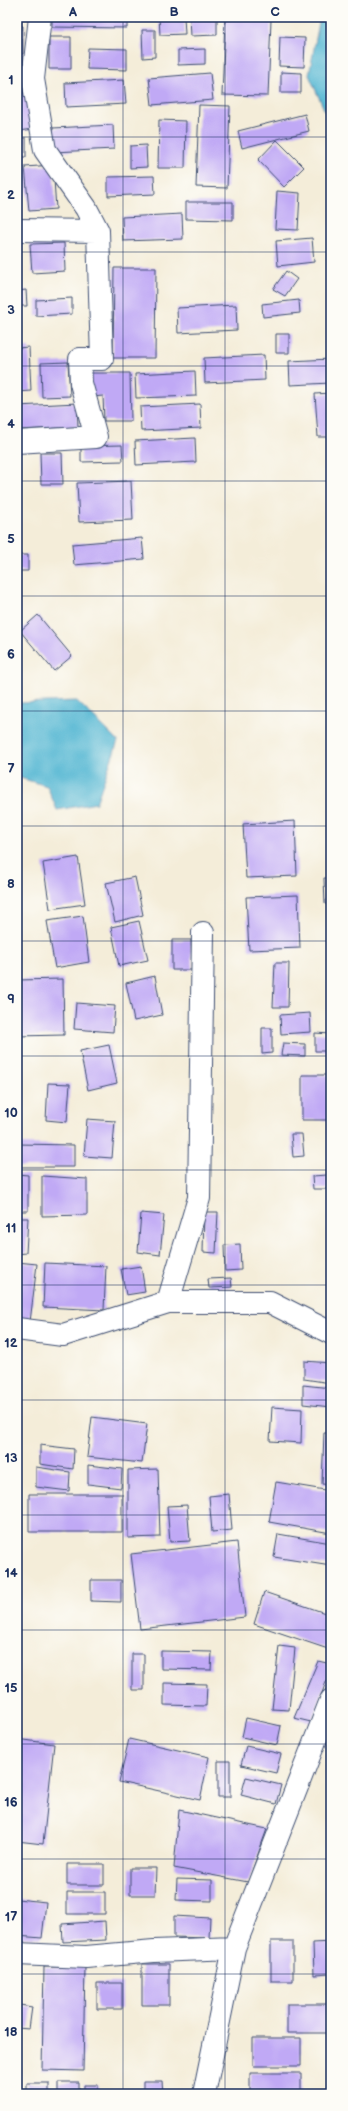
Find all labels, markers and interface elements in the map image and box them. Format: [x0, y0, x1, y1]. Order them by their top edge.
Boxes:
text: A [68, 4, 77, 20]
text: B [169, 4, 179, 20]
text: C [270, 4, 280, 20]
text: 1 [8, 72, 14, 88]
text: 2 [7, 187, 15, 203]
text: 3 [7, 302, 15, 318]
text: 4 [7, 416, 15, 432]
text: 5 [7, 531, 15, 547]
text: 6 [7, 646, 15, 662]
text: 7 [7, 761, 15, 777]
text: 8 [7, 876, 15, 892]
text: 9 [7, 991, 15, 1007]
text: 10 [4, 1105, 18, 1121]
text: 11 [6, 1220, 16, 1236]
text: 12 [4, 1335, 18, 1351]
text: 13 [4, 1450, 18, 1466]
text: 14 [4, 1565, 18, 1581]
text: 15 [5, 1680, 18, 1696]
text: 16 [4, 1794, 18, 1810]
text: 17 [5, 1909, 17, 1925]
text: 18 [4, 2024, 18, 2040]

